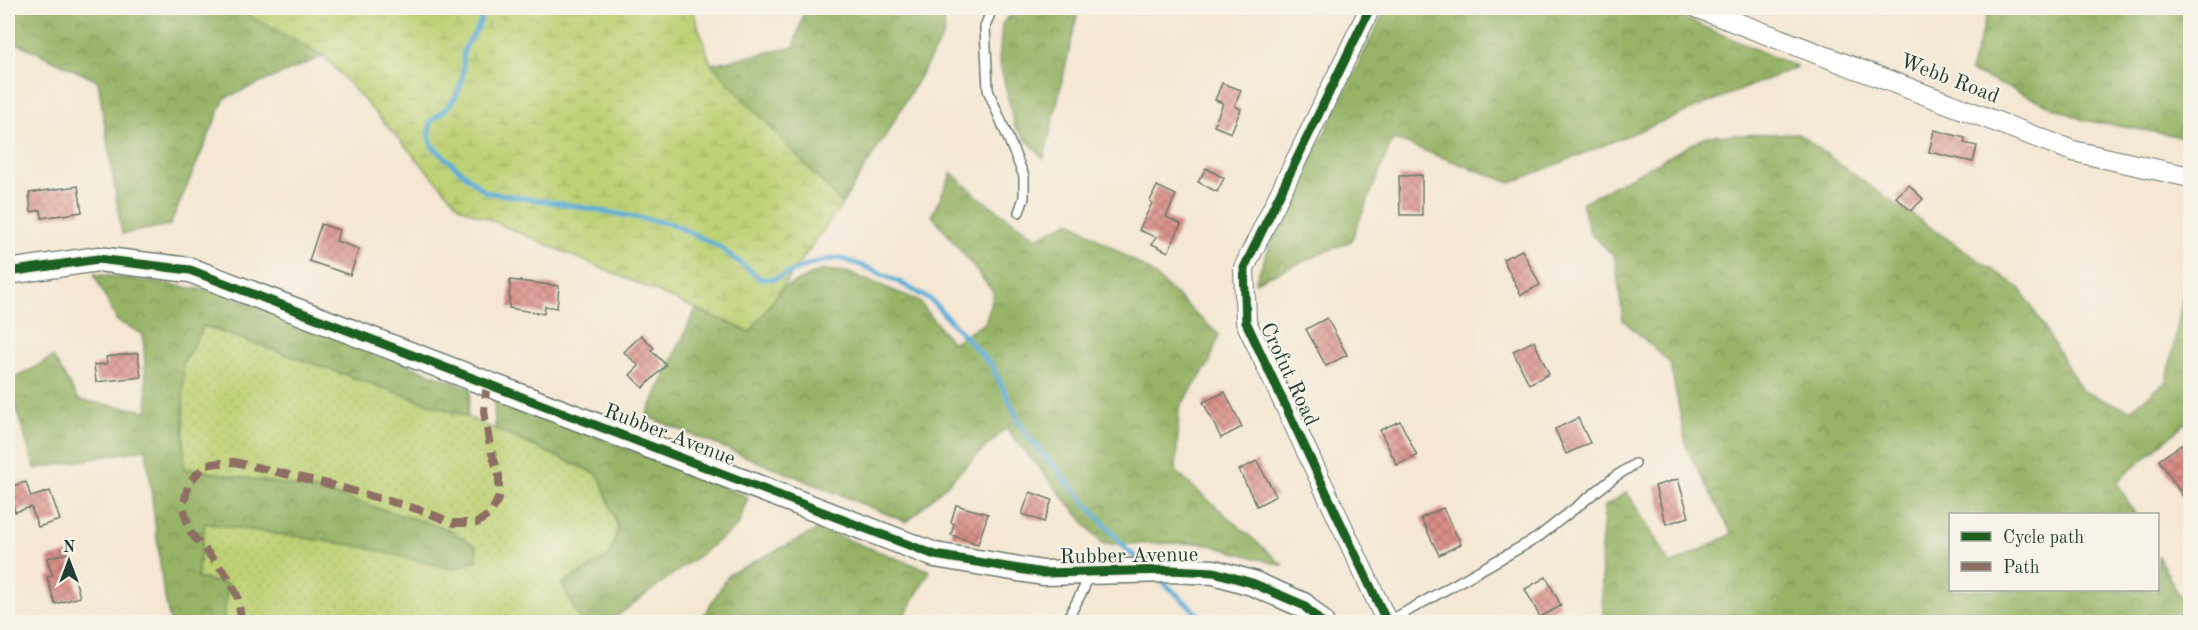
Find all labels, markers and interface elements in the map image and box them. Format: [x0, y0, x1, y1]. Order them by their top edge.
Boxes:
street label: Webb Road [1897, 51, 2002, 108]
street label: Crofut Road [1256, 320, 1322, 430]
street label: Rubber Avenue [601, 401, 738, 470]
legend [1949, 513, 2159, 591]
text: Cycle path [2003, 529, 2084, 547]
north arrow [39, 531, 99, 591]
text: N [63, 540, 76, 556]
street label: Rubber Avenue [1060, 545, 1199, 568]
text: Path [2003, 559, 2040, 577]

